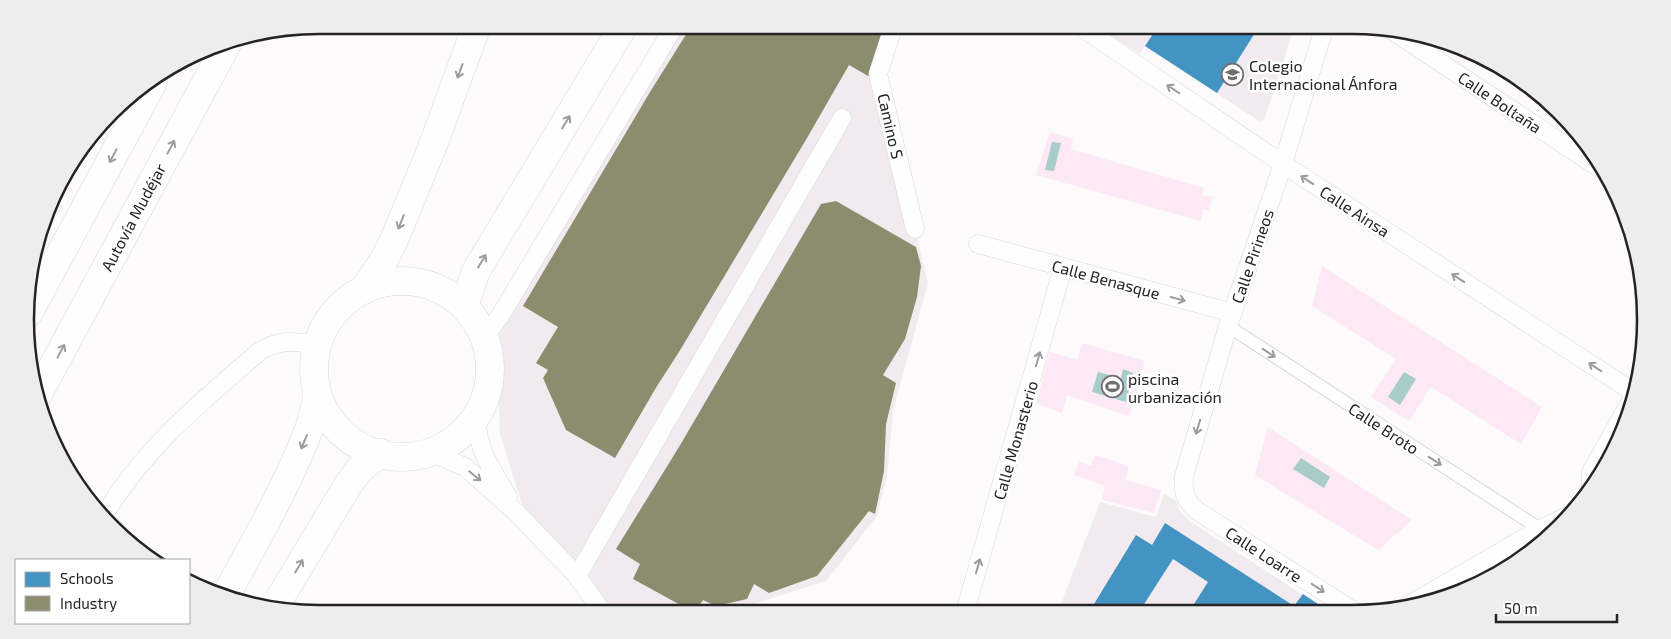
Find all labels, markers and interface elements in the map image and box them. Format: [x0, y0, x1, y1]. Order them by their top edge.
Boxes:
place label: Colegio Internacional Ánfora [1249, 56, 1398, 93]
school or university icon: Colegio Internacional Ánfora [1221, 62, 1245, 86]
one-way arrow [455, 63, 464, 78]
street label: Calle Boltaña [1455, 67, 1545, 137]
one-way arrow [1166, 84, 1180, 94]
street label: Camino S [874, 91, 908, 161]
one-way arrow [561, 116, 571, 130]
one-way arrow [167, 140, 177, 155]
one-way arrow [108, 148, 118, 163]
street label: Autovía Mudéjar [97, 159, 170, 275]
one-way arrow [1301, 175, 1315, 185]
street label: Calle Ainsa [1317, 181, 1393, 241]
street label: Calle Pirineos [1227, 206, 1277, 306]
one-way arrow [396, 214, 406, 229]
one-way arrow [478, 255, 488, 269]
street label: Calle Benasque [1050, 255, 1162, 303]
one-way arrow [1452, 273, 1466, 283]
one-way arrow [1170, 294, 1186, 304]
one-way arrow [56, 344, 66, 359]
one-way arrow [1262, 348, 1276, 358]
one-way arrow [1033, 351, 1043, 367]
one-way arrow [1588, 362, 1602, 372]
place label: piscina urbanización [1128, 369, 1222, 406]
sports icon: piscina urbanización [1100, 375, 1124, 399]
street label: Calle Monasterio [989, 378, 1041, 502]
street label: Calle Broto [1345, 398, 1423, 458]
one-way arrow [1193, 419, 1203, 435]
one-way arrow [298, 434, 308, 449]
one-way arrow [1427, 456, 1441, 466]
one-way arrow [468, 470, 481, 481]
street label: Calle Loarre [1222, 522, 1306, 586]
one-way arrow [974, 558, 984, 574]
legend [15, 559, 190, 624]
one-way arrow [295, 560, 305, 574]
text: Schools [60, 569, 114, 587]
one-way arrow [1311, 583, 1325, 593]
scale bar [1496, 592, 1617, 624]
text: Industry [60, 594, 117, 612]
text: 50 m [1504, 599, 1538, 617]

